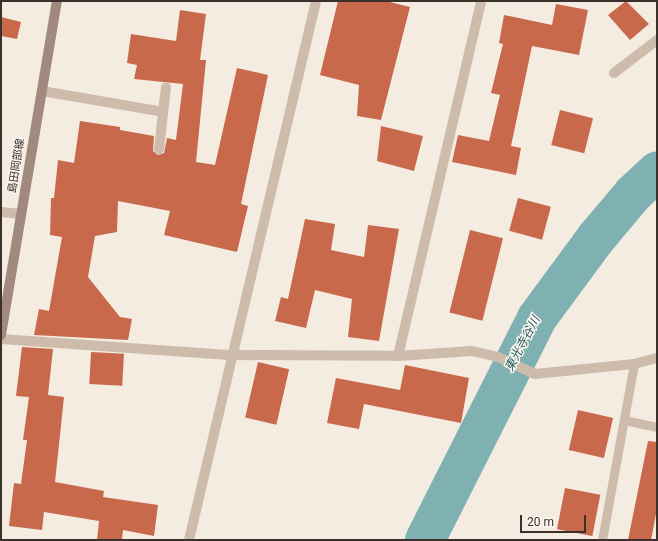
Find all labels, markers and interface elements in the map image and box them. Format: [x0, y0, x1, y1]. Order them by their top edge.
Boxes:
street label: 島田岡部線 [6, 138, 28, 194]
water label: 東光寺谷川 [503, 314, 543, 374]
scale bar [522, 507, 588, 533]
text: 20 m [527, 515, 554, 529]

